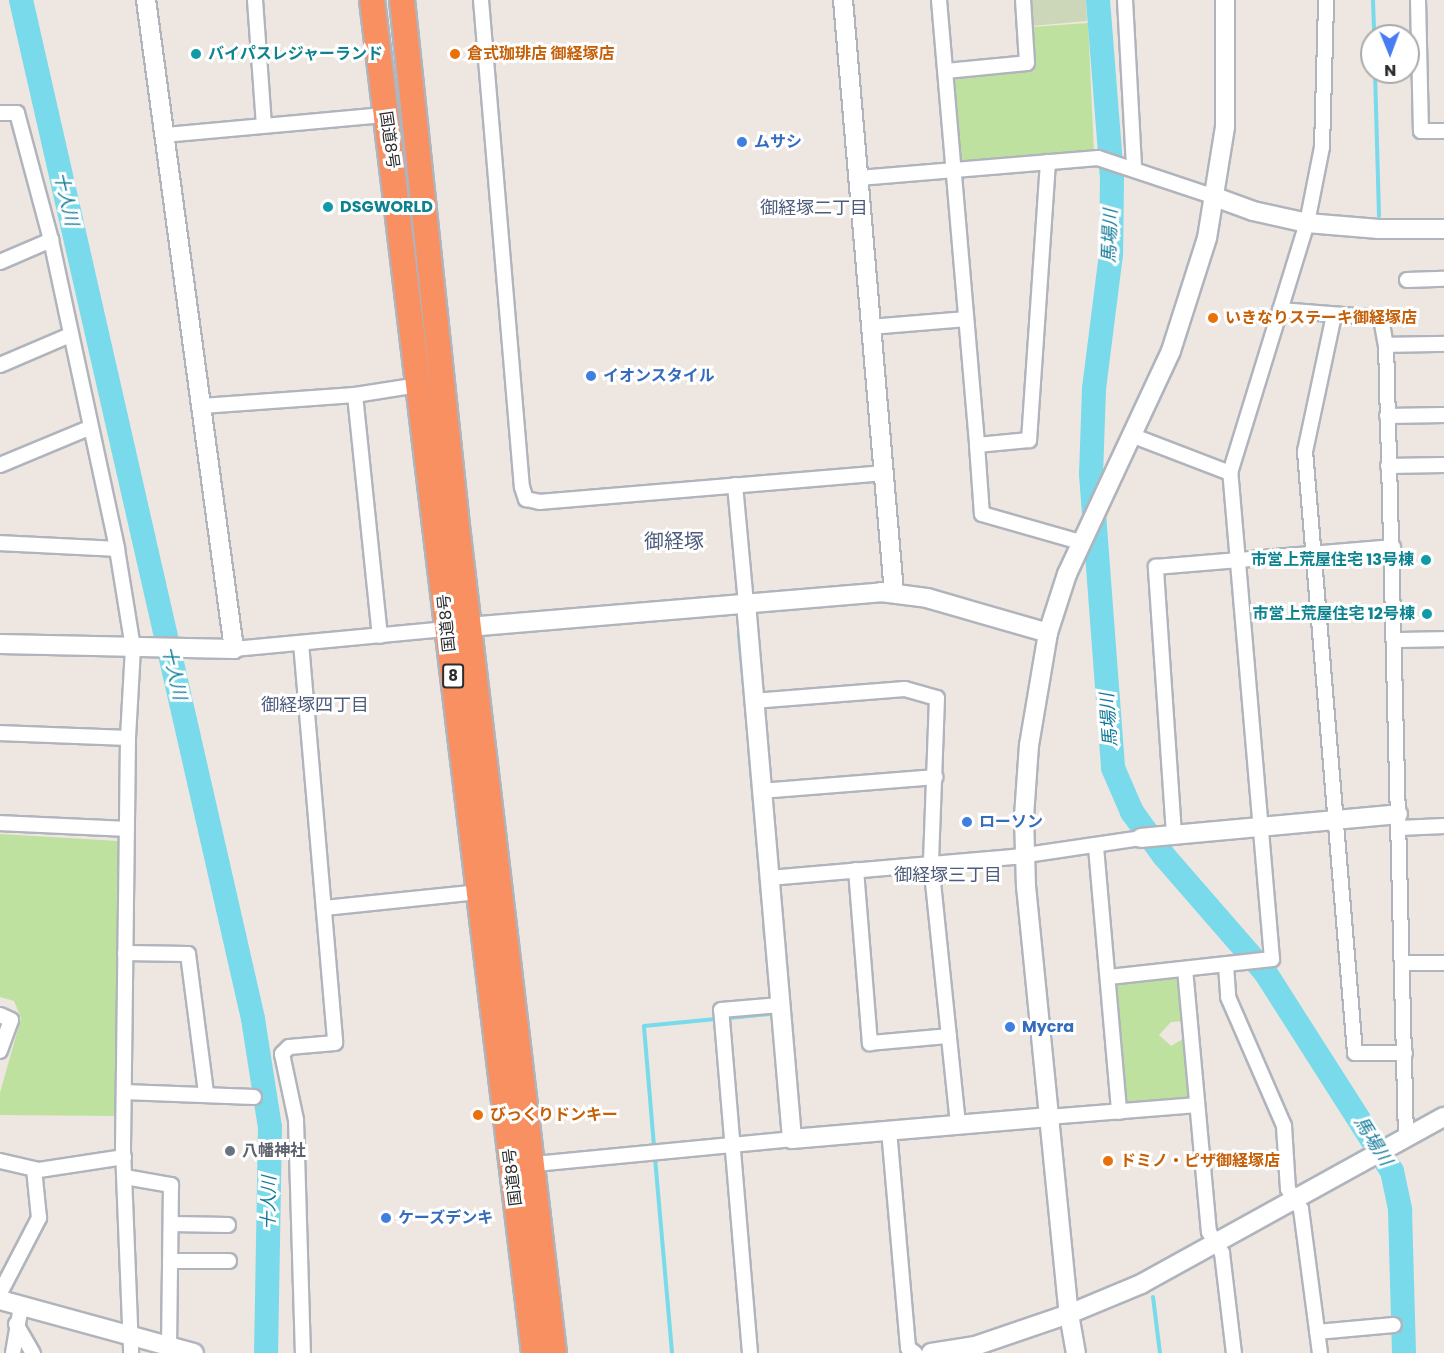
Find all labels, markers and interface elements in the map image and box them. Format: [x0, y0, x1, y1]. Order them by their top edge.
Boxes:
north arrow [1360, 24, 1420, 84]
place label: バイパスレジャーランド [208, 44, 384, 64]
place label: 倉式珈琲店 御経塚店 [467, 44, 614, 64]
marker: バイパスレジャーランド [189, 47, 203, 61]
marker: 倉式珈琲店 御経塚店 [448, 47, 462, 61]
text: N [1384, 59, 1397, 82]
street label: 国道8号 [375, 110, 403, 170]
place label: ムサシ [754, 132, 802, 152]
marker: ムサシ [735, 135, 749, 149]
water label: 十人川 [49, 170, 83, 228]
place label: DSGWORLD [340, 197, 433, 217]
district label: 御経塚二丁目 [760, 197, 868, 219]
marker: DSGWORLD [321, 200, 335, 214]
water label: 馬場川 [1098, 209, 1122, 263]
place label: いきなりステーキ御経塚店 [1225, 308, 1417, 328]
marker: いきなりステーキ御経塚店 [1206, 311, 1220, 325]
place label: イオンスタイル [603, 366, 715, 386]
marker: イオンスタイル [584, 369, 598, 383]
district label: 御経塚 [644, 529, 704, 553]
place label: 市営上荒屋住宅 13号棟 [1251, 550, 1414, 570]
marker: 市営上荒屋住宅 13号棟 [1419, 553, 1433, 567]
street label: 国道8号 [434, 593, 460, 653]
place label: 市営上荒屋住宅 12号棟 [1252, 604, 1415, 624]
marker: 市営上荒屋住宅 12号棟 [1420, 607, 1434, 621]
water label: 十人川 [157, 644, 191, 702]
road number: 8 [441, 664, 465, 688]
water label: 馬場川 [1096, 692, 1122, 748]
district label: 御経塚四丁目 [261, 694, 369, 716]
place label: ローソン [979, 812, 1043, 832]
marker: ローソン [960, 815, 974, 829]
district label: 御経塚三丁目 [894, 864, 1002, 886]
place label: Mycra [1022, 1017, 1074, 1037]
marker: Mycra [1003, 1020, 1017, 1034]
place label: びっくりドンキー [490, 1105, 618, 1125]
marker: びっくりドンキー [471, 1108, 485, 1122]
water label: 馬場川 [1350, 1112, 1396, 1170]
place label: 八幡神社 [242, 1141, 306, 1161]
marker: 八幡神社 [223, 1144, 237, 1158]
street label: 国道8号 [500, 1147, 526, 1207]
place label: ドミノ・ピザ御経塚店 [1120, 1151, 1280, 1171]
marker: ドミノ・ピザ御経塚店 [1101, 1154, 1115, 1168]
water label: 十人川 [258, 1176, 280, 1230]
place label: ケーズデンキ [398, 1208, 494, 1228]
marker: ケーズデンキ [379, 1211, 393, 1225]

